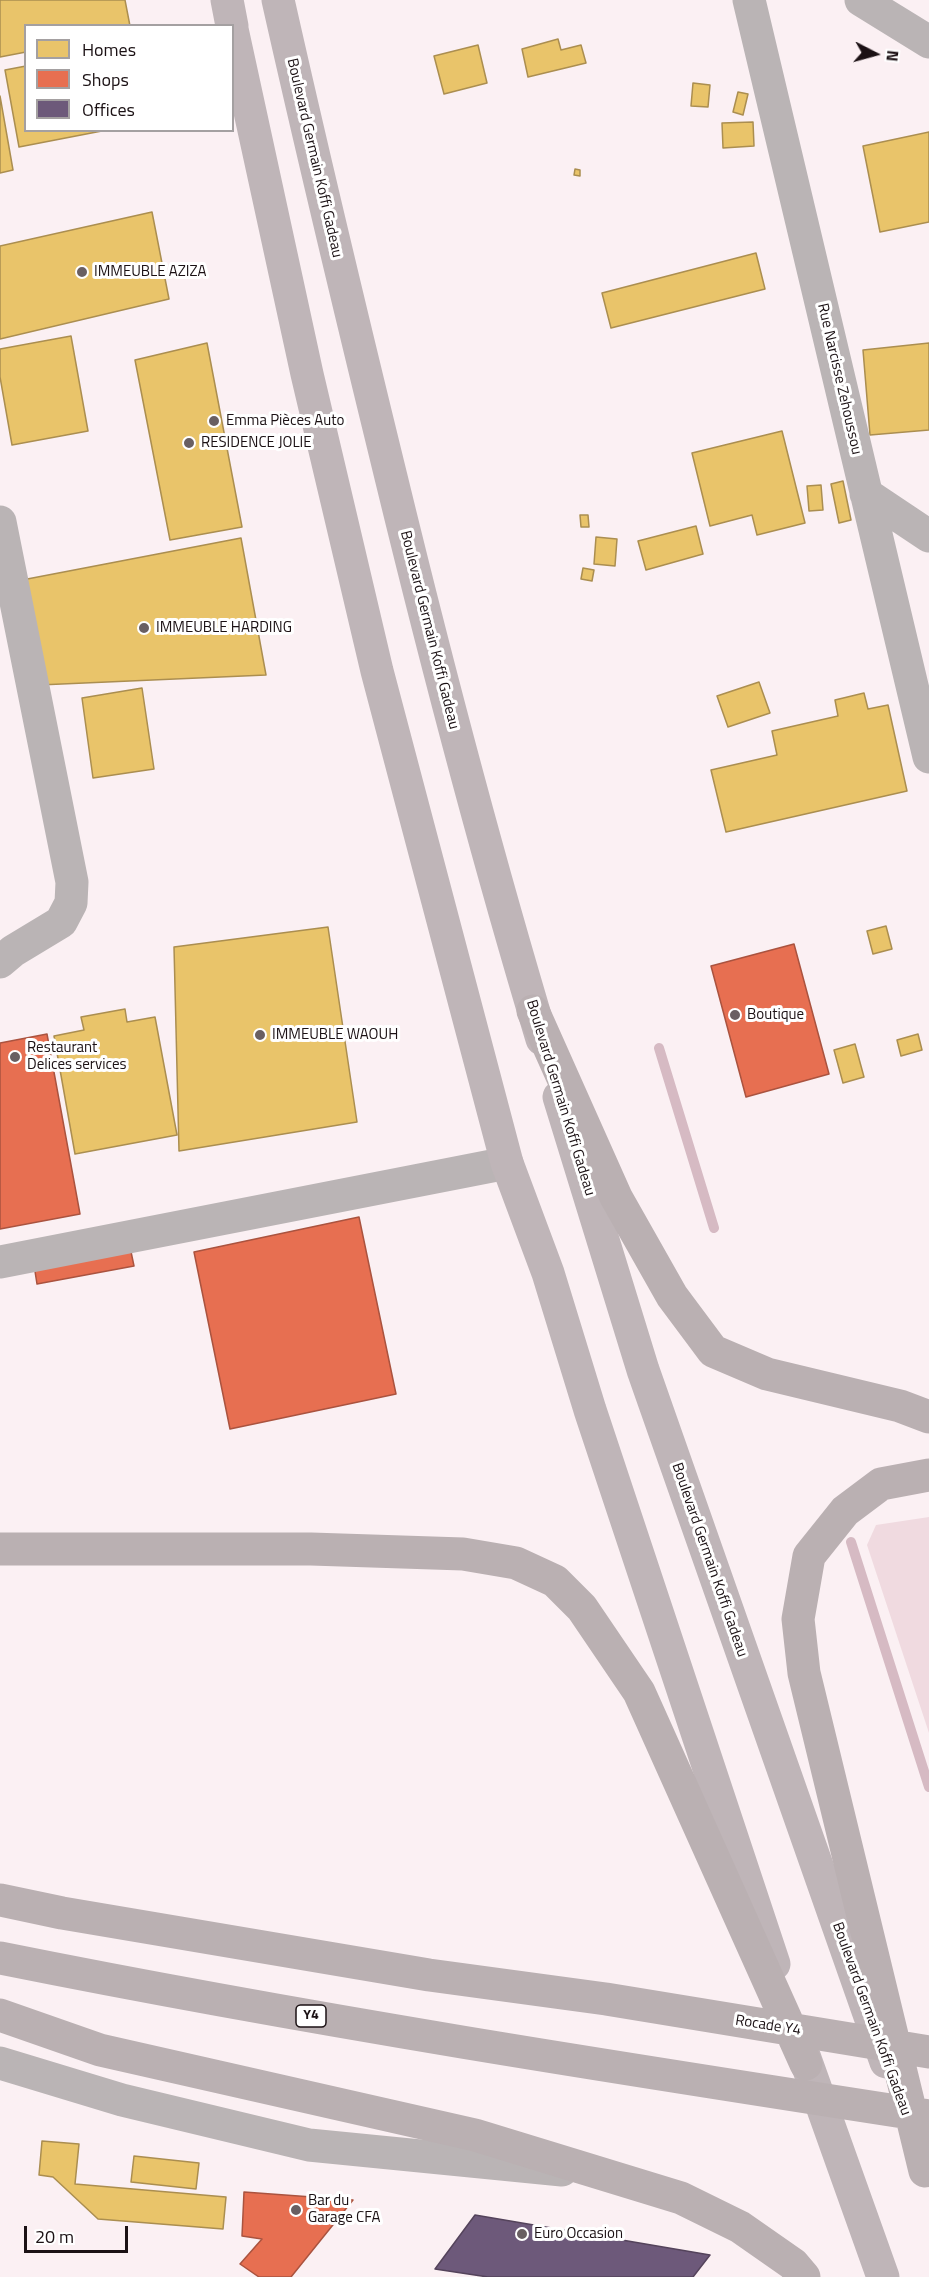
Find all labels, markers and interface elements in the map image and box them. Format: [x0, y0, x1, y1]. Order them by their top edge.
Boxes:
legend [24, 24, 234, 132]
north arrow [845, 24, 905, 84]
text: Homes [82, 36, 136, 63]
text: N [880, 49, 905, 63]
street label: Boulevard Germain Koffi Gadeau [282, 57, 346, 259]
text: Shops [82, 66, 129, 93]
text: Offices [82, 96, 135, 123]
place label: IMMEUBLE AZIZA [94, 263, 207, 281]
marker: IMMEUBLE AZIZA [75, 265, 89, 279]
street label: Rue Narcisse Zehoussou [813, 302, 865, 456]
place label: Emma Pièces Auto [226, 412, 344, 430]
marker: Emma Pièces Auto [207, 414, 221, 428]
place label: RESIDENCE JOLIE [201, 434, 312, 452]
marker: RESIDENCE JOLIE [182, 436, 196, 450]
street label: Boulevard Germain Koffi Gadeau [396, 529, 462, 731]
place label: IMMEUBLE HARDING [156, 619, 292, 637]
marker: IMMEUBLE HARDING [137, 621, 151, 635]
street label: Boulevard Germain Koffi Gadeau [522, 998, 598, 1198]
place label: Boutique [747, 1006, 804, 1024]
marker: Boutique [728, 1008, 742, 1022]
place label: IMMEUBLE WAOUH [272, 1026, 398, 1044]
marker: IMMEUBLE WAOUH [253, 1028, 267, 1042]
place label: Restaurant Delices services [27, 1039, 127, 1074]
marker: Restaurant Delices services [8, 1050, 22, 1064]
street label: Boulevard Germain Koffi Gadeau [667, 1461, 751, 1659]
street label: Boulevard Germain Koffi Gadeau [828, 1920, 914, 2118]
road number: Y4 [296, 2005, 326, 2027]
street label: Rocade Y4 [734, 2012, 802, 2040]
place label: Bar du Garage CFA [308, 2192, 381, 2227]
marker: Bar du Garage CFA [289, 2203, 303, 2217]
scale bar [27, 2214, 130, 2252]
text: 20 m [35, 2223, 74, 2250]
place label: Euro Occasion [534, 2225, 623, 2243]
marker: Euro Occasion [515, 2227, 529, 2241]

